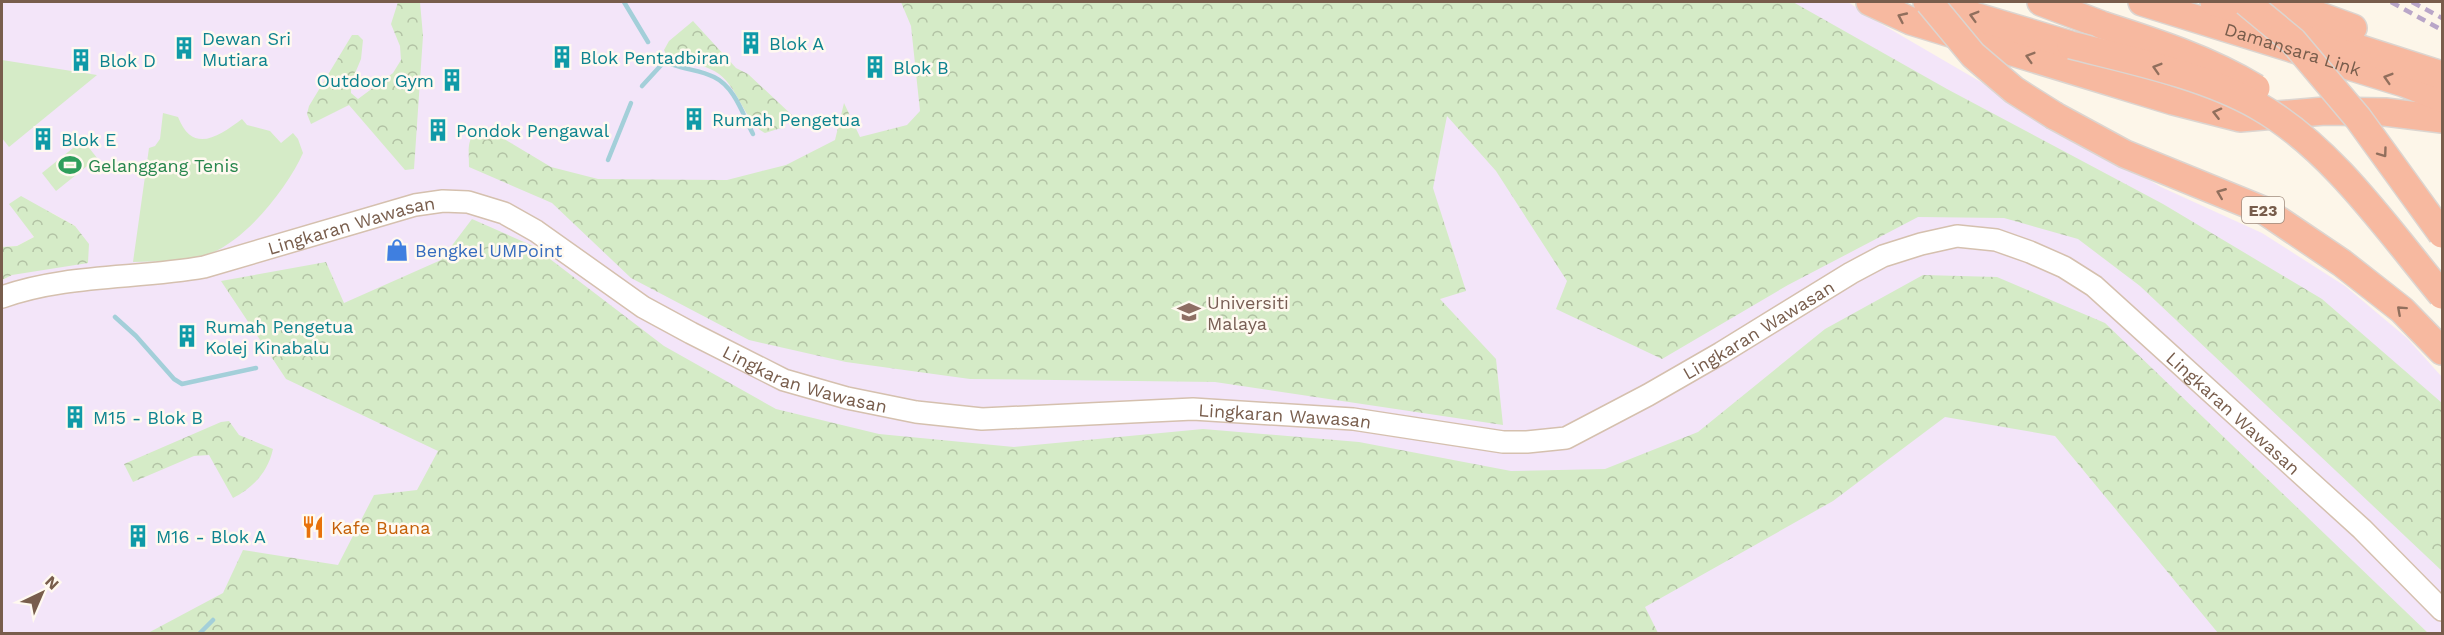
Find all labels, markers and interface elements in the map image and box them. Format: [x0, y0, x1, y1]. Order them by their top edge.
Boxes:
one-way arrow [1969, 11, 1980, 23]
one-way arrow [1897, 12, 1908, 24]
street label: Damansara Link [2222, 18, 2364, 80]
place label: Dewan Sri Mutiara [202, 28, 291, 70]
building icon: Blok A [738, 30, 764, 56]
place label: Blok A [769, 33, 824, 54]
building icon: Dewan Sri Mutiara [171, 35, 197, 61]
building icon: Blok Pentadbiran [549, 44, 575, 70]
building icon: Blok D [68, 47, 94, 73]
place label: Blok Pentadbiran [580, 47, 730, 68]
place label: Blok D [99, 50, 156, 71]
one-way arrow [2025, 52, 2036, 64]
building icon: Blok B [862, 54, 888, 80]
place label: Blok B [893, 57, 949, 78]
one-way arrow [2152, 63, 2163, 75]
building icon: Outdoor Gym [439, 67, 465, 93]
place label: Outdoor Gym [317, 70, 434, 91]
one-way arrow [2383, 73, 2394, 85]
building icon: Rumah Pengetua [681, 106, 707, 132]
one-way arrow [2213, 107, 2223, 120]
place label: Rumah Pengetua [712, 109, 860, 130]
building icon: Pondok Pengawal [425, 117, 451, 143]
place label: Pondok Pengawal [456, 120, 610, 141]
building icon: Blok E [30, 126, 56, 152]
place label: Blok E [61, 129, 117, 150]
one-way arrow [2376, 146, 2387, 157]
sports icon: Gelanggang Tenis [57, 152, 83, 178]
place label: Gelanggang Tenis [88, 155, 239, 176]
one-way arrow [2216, 188, 2227, 200]
street label: Lingkaran Wawasan [265, 192, 436, 258]
road number: E23 [2242, 197, 2284, 223]
shop icon: Bengkel UMPoint [384, 237, 410, 263]
place label: Bengkel UMPoint [415, 240, 563, 261]
street label: Lingkaran Wawasan [1679, 276, 1838, 383]
place label: Universiti Malaya [1207, 292, 1289, 334]
school or university icon: Universiti Malaya [1176, 299, 1202, 325]
one-way arrow [2397, 306, 2408, 317]
place label: Rumah Pengetua Kolej Kinabalu [205, 316, 353, 358]
building icon: Rumah Pengetua Kolej Kinabalu [174, 323, 200, 349]
street label: Lingkaran Wawasan [720, 340, 889, 416]
street label: Lingkaran Wawasan [2162, 347, 2305, 479]
street label: Lingkaran Wawasan [1198, 399, 1373, 432]
building icon: M15 - Blok B [62, 404, 88, 430]
place label: M15 - Blok B [93, 407, 203, 428]
restaurant icon: Kafe Buana [300, 514, 326, 540]
place label: Kafe Buana [331, 517, 430, 538]
building icon: M16 - Blok A [125, 523, 151, 549]
place label: M16 - Blok A [156, 526, 266, 547]
north arrow [12, 563, 72, 623]
text: N [41, 572, 63, 594]

